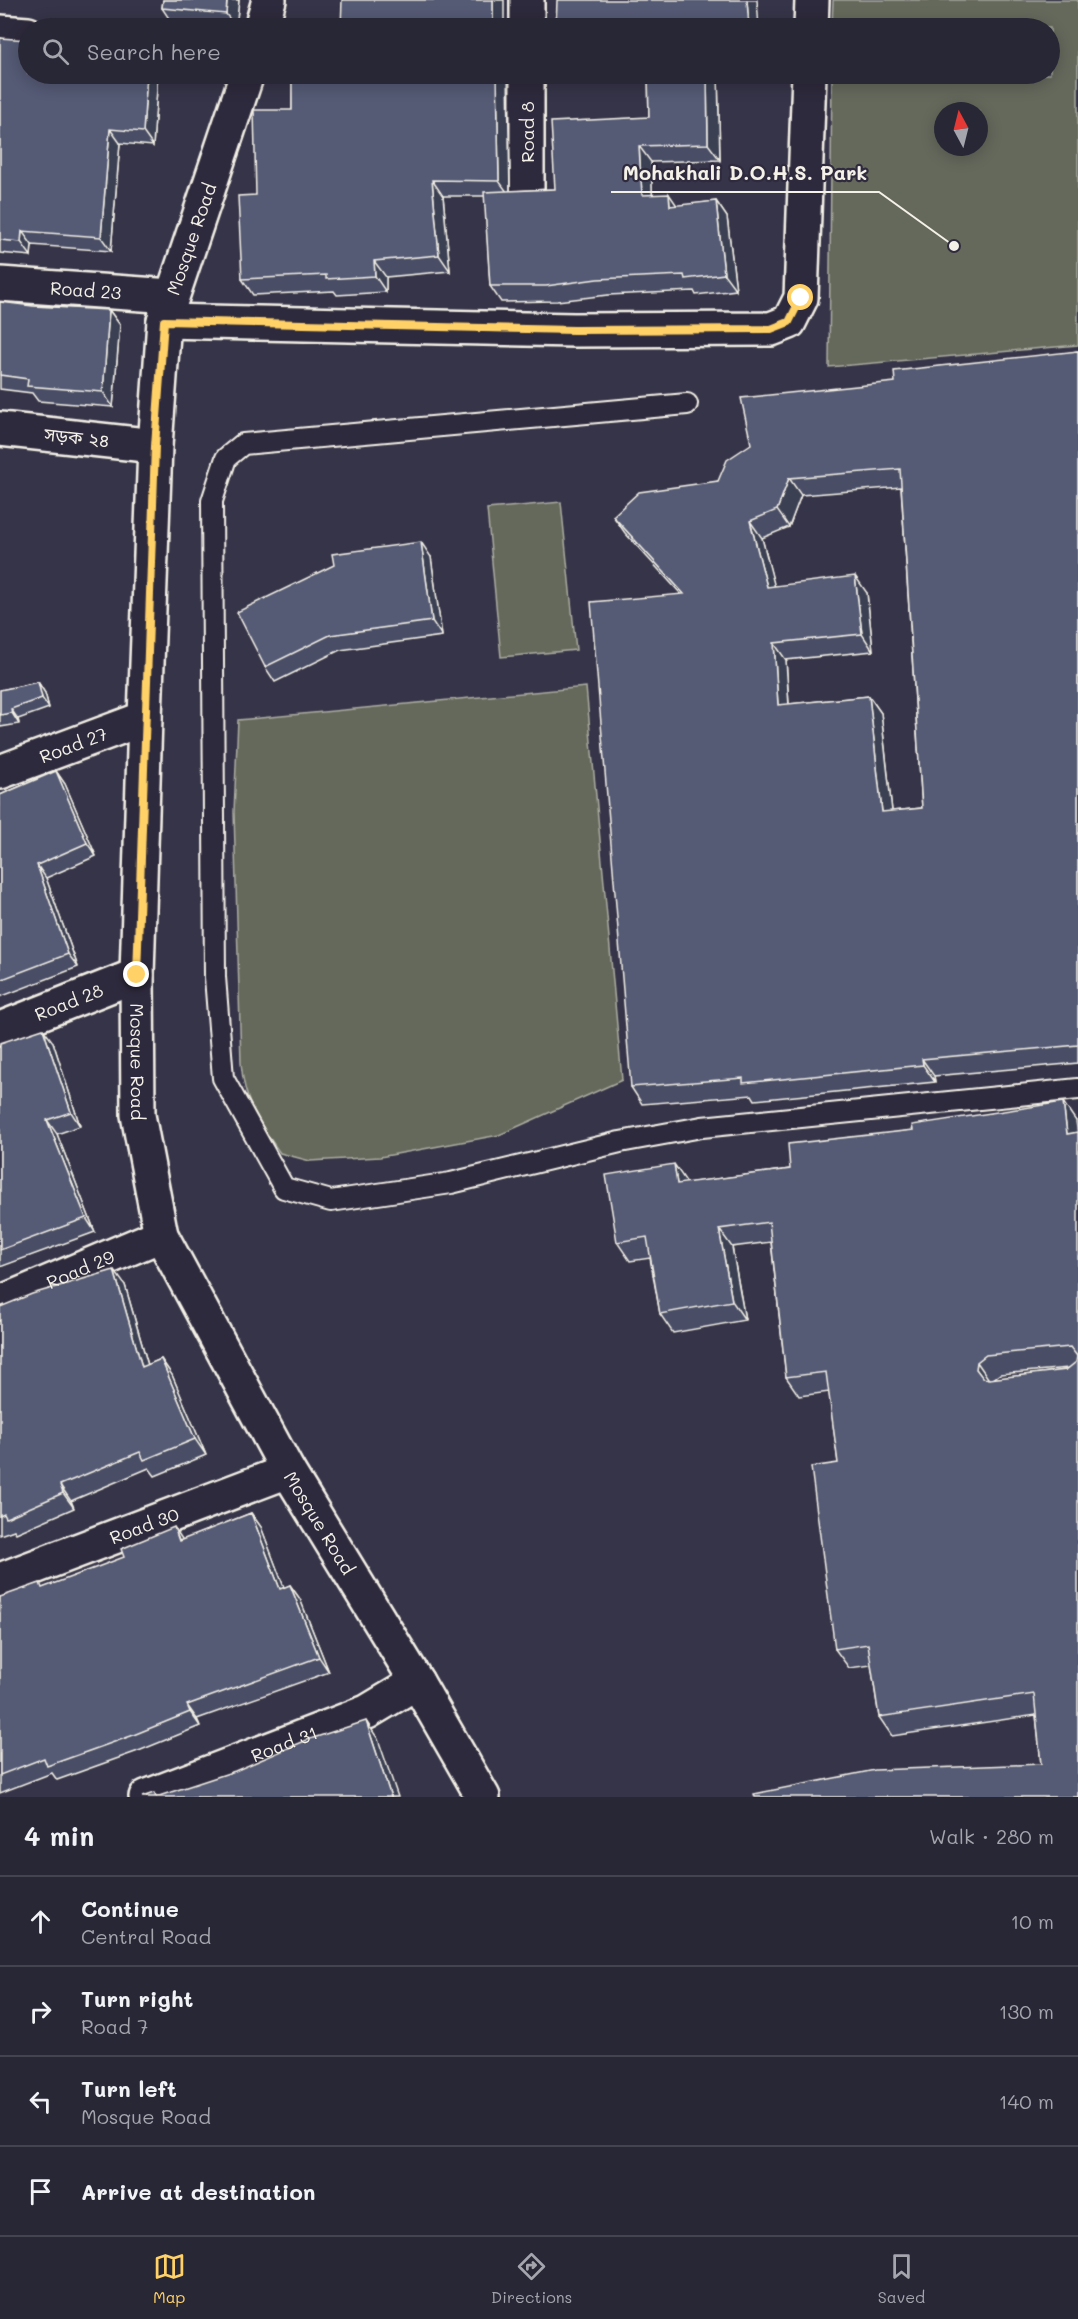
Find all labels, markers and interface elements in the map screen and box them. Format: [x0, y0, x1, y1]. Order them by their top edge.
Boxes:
search box [18, 18, 1060, 84]
icon: search [39, 35, 72, 68]
text: Search here [87, 37, 221, 66]
street label: Road 8 [515, 101, 539, 163]
north arrow [934, 102, 988, 156]
callout: Mohakhali D.O.H.S. Park [611, 154, 879, 192]
text: Mohakhali D.O.H.S. Park [623, 159, 867, 185]
street label: Mosque Road [161, 180, 221, 298]
street label: Road 23 [49, 276, 122, 304]
route start [787, 284, 813, 310]
street label: সড়ক ২৪ [42, 422, 111, 452]
street label: Road 27 [36, 721, 110, 768]
route end [123, 961, 149, 987]
street label: Road 28 [31, 978, 107, 1026]
street label: Mosque Road [125, 1003, 150, 1120]
street label: Road 29 [43, 1244, 118, 1294]
street label: Mosque Road [279, 1467, 360, 1579]
street label: Road 30 [106, 1501, 182, 1550]
street label: Road 31 [248, 1720, 321, 1768]
text: 4 min [24, 1819, 94, 1853]
text: Walk · 280 m [929, 1823, 1054, 1849]
text: Continue [81, 1894, 179, 1923]
icon: ahead [24, 1905, 57, 1938]
text: 10 m [1010, 1908, 1054, 1934]
text: Central Road [81, 1923, 211, 1949]
text: Turn right [81, 1984, 193, 2013]
icon: right [24, 1995, 57, 2028]
text: 130 m [999, 1998, 1054, 2024]
text: Road 7 [81, 2013, 148, 2039]
text: Turn left [81, 2074, 177, 2103]
icon: left [24, 2085, 57, 2118]
text: 140 m [999, 2088, 1054, 2114]
text: Mosque Road [81, 2103, 211, 2129]
icon: arrive [24, 2175, 57, 2208]
text: Arrive at destination [81, 2177, 316, 2206]
tab: Map [153, 2250, 186, 2307]
tab: Directions [491, 2250, 572, 2307]
tab: Saved [878, 2250, 925, 2307]

